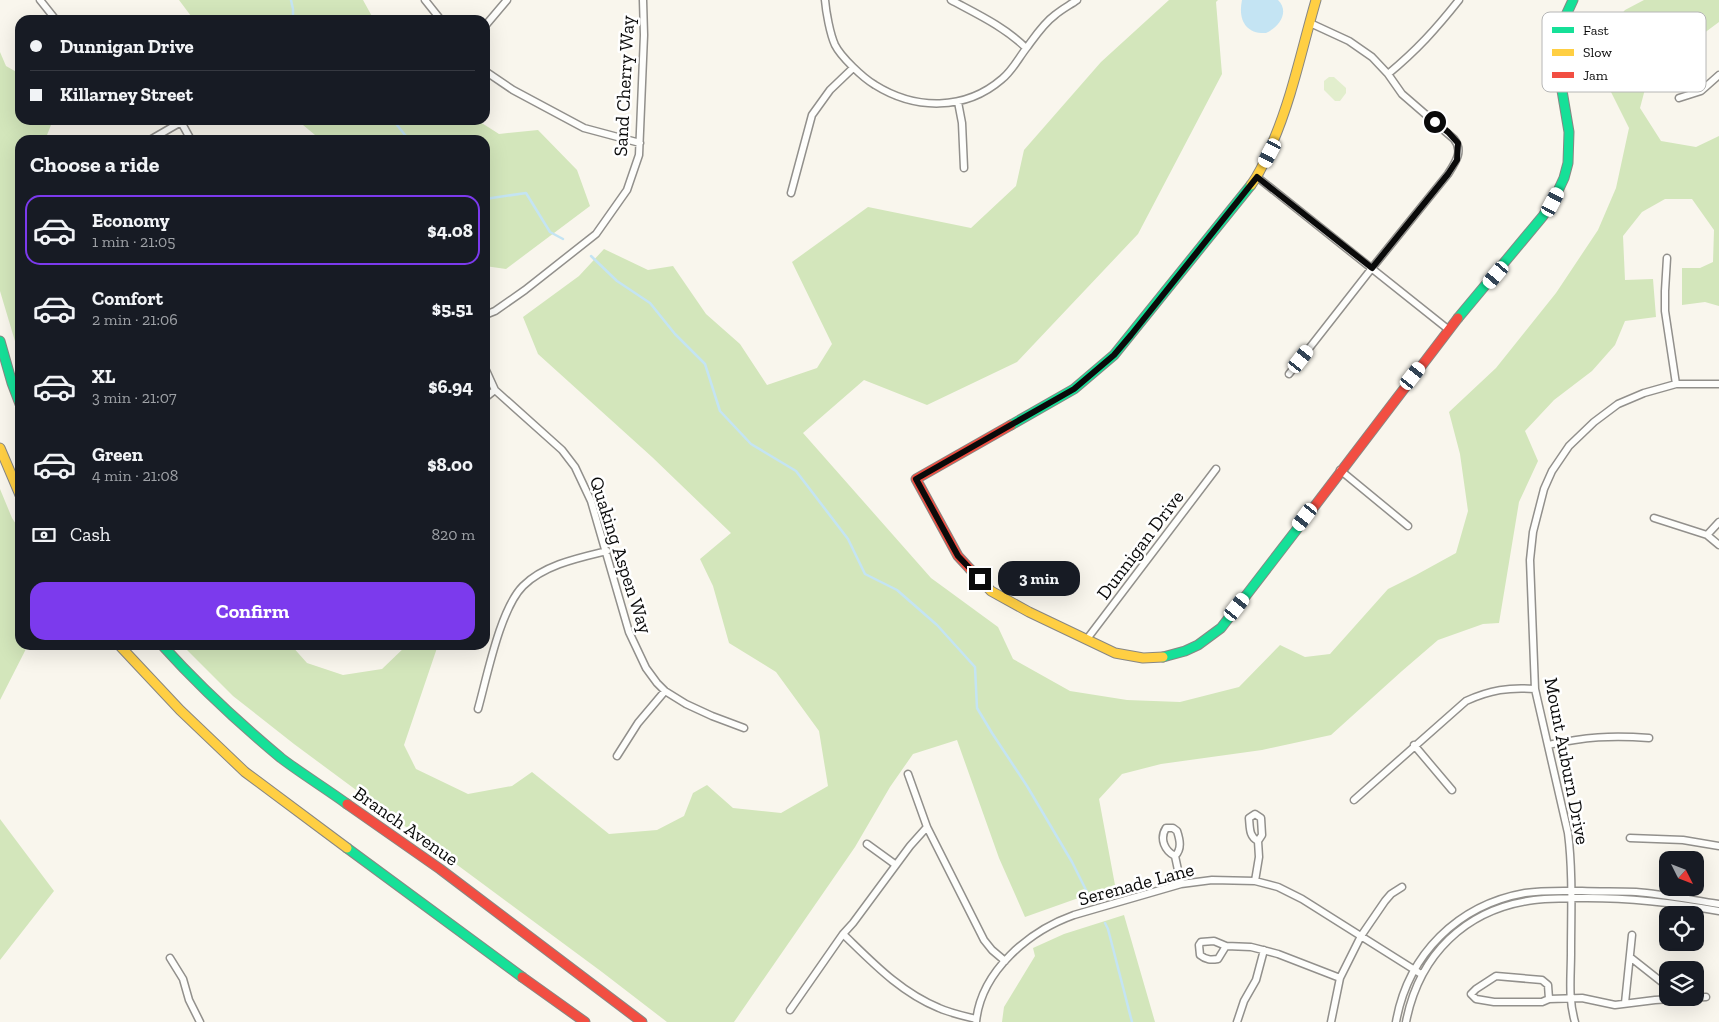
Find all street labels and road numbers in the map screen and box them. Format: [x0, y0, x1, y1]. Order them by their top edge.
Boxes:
street label: Sand Cherry Way [609, 15, 639, 157]
street label: Quaking Aspen Way [585, 473, 657, 637]
street label: Dunnigan Drive [1091, 486, 1189, 604]
street label: Mount Auburn Drive [1540, 675, 1594, 847]
street label: Branch Avenue [349, 781, 463, 871]
street label: Serenade Lane [1076, 857, 1197, 911]

